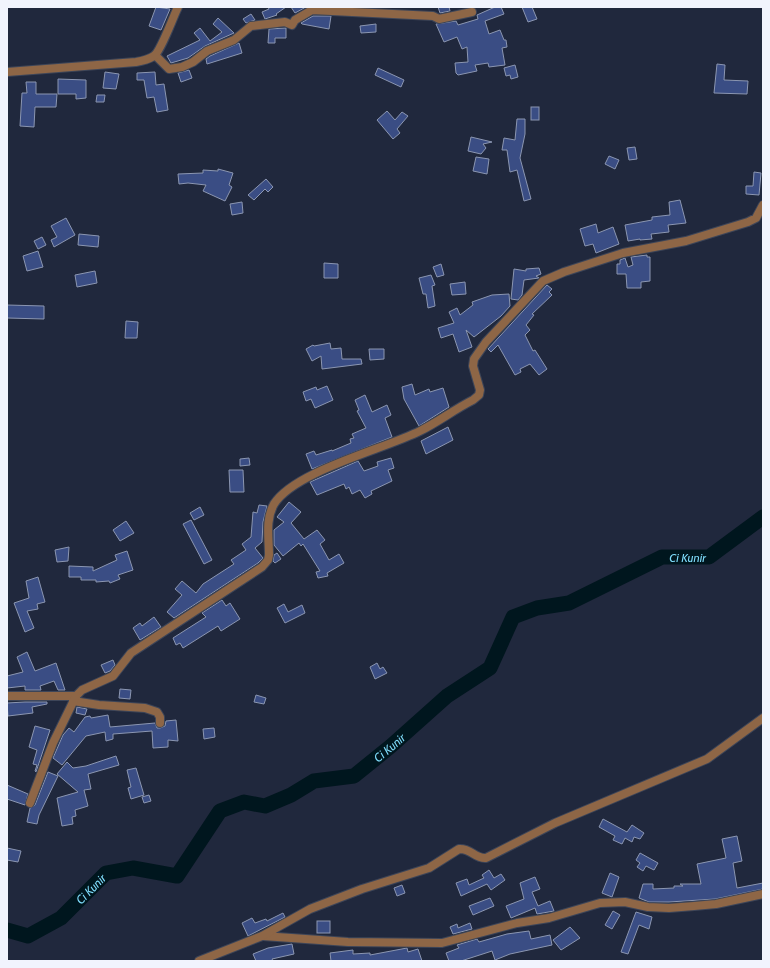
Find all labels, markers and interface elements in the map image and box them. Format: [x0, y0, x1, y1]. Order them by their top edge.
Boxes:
water label: Ci Kunir [669, 550, 707, 565]
water label: Ci Kunir [370, 729, 409, 765]
water label: Ci Kunir [72, 869, 110, 907]

